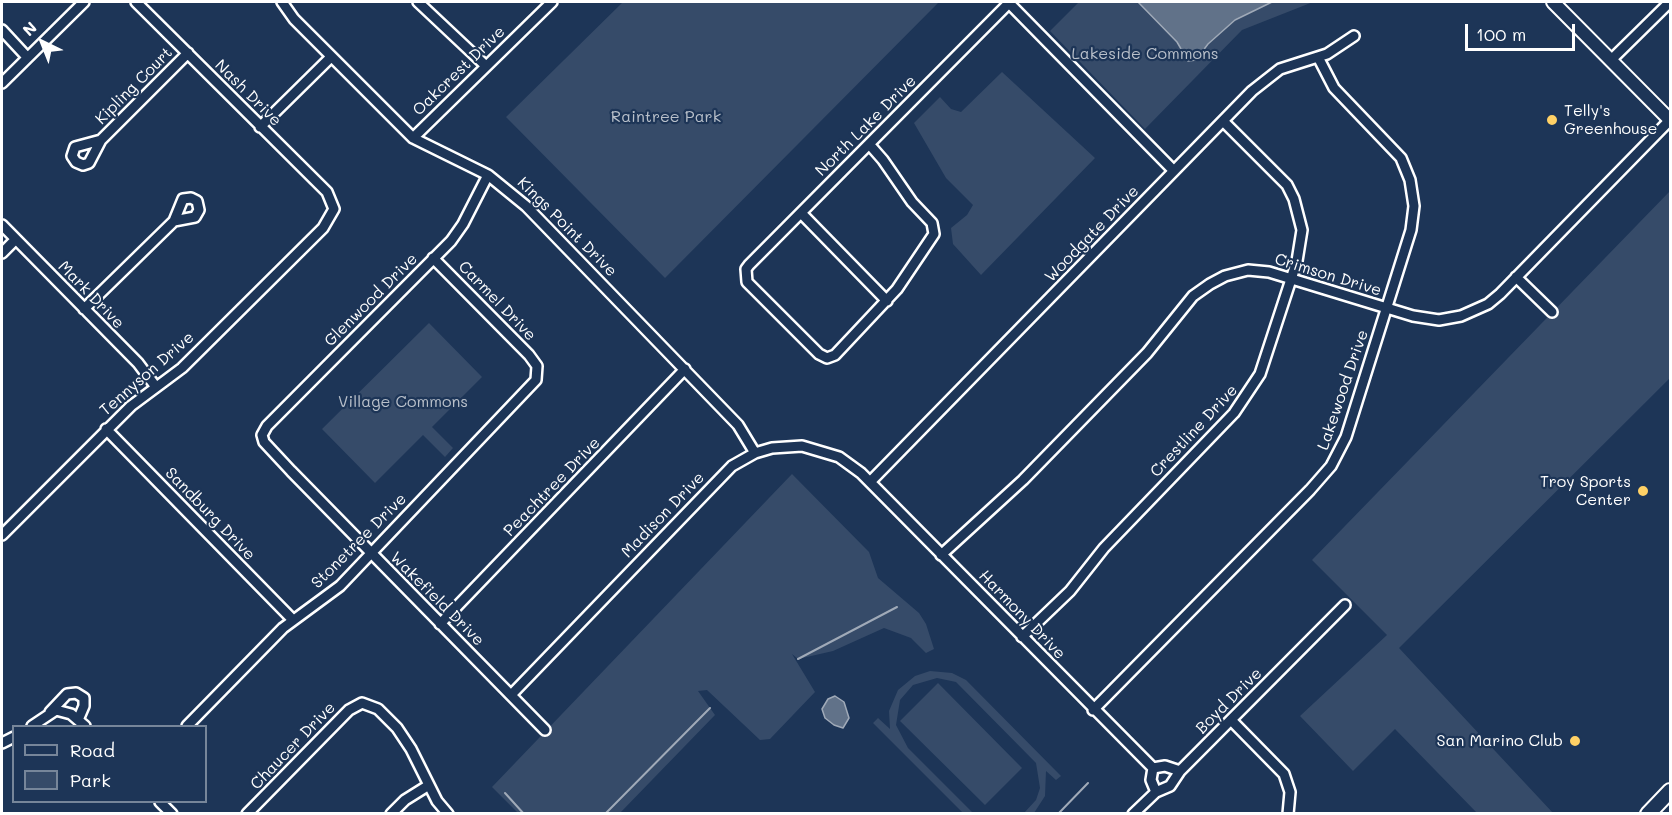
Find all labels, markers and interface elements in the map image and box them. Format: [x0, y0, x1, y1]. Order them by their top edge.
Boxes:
north arrow [12, 12, 72, 72]
scale bar [1468, 12, 1578, 50]
text: N [18, 17, 41, 40]
street label: Oakcrest Drive [409, 22, 509, 120]
text: 100 m [1476, 22, 1526, 46]
street label: Kipling Court [91, 43, 177, 129]
park label: Lakeside Commons [1071, 44, 1219, 64]
street label: Nash Drive [211, 56, 285, 130]
street label: North Lake Drive [812, 72, 920, 180]
place label: Telly's Greenhouse [1564, 101, 1658, 139]
park label: Raintree Park [611, 107, 721, 127]
marker: Telly's Greenhouse [1545, 113, 1559, 127]
street label: Kings Point Drive [513, 173, 621, 281]
street label: Woodgate Drive [1041, 182, 1143, 286]
street label: Glenwood Drive [321, 250, 421, 350]
street label: Crimson Drive [1272, 250, 1384, 300]
street label: Mark Drive [54, 257, 128, 333]
street label: Carmel Drive [454, 257, 540, 345]
street label: Lakewood Drive [1313, 327, 1373, 453]
street label: Tennyson Drive [96, 328, 198, 420]
street label: Crestline Drive [1146, 381, 1242, 481]
park label: Village Commons [338, 392, 468, 412]
street label: Peachtree Drive [500, 433, 604, 541]
street label: Sandburg Drive [161, 464, 259, 564]
street label: Madison Drive [617, 468, 709, 562]
place label: Troy Sports Center [1540, 472, 1631, 510]
marker: Troy Sports Center [1636, 484, 1650, 498]
street label: Stonetree Drive [307, 489, 411, 593]
street label: Wakefield Drive [386, 548, 488, 650]
street label: Harmony Drive [975, 567, 1069, 663]
street label: Boyd Drive [1192, 664, 1266, 738]
street label: Chaucer Drive [247, 698, 339, 794]
legend [12, 725, 207, 803]
place label: San Marino Club [1437, 731, 1563, 751]
marker: San Marino Club [1568, 734, 1582, 748]
text: Road [70, 738, 115, 762]
text: Park [70, 768, 111, 792]

